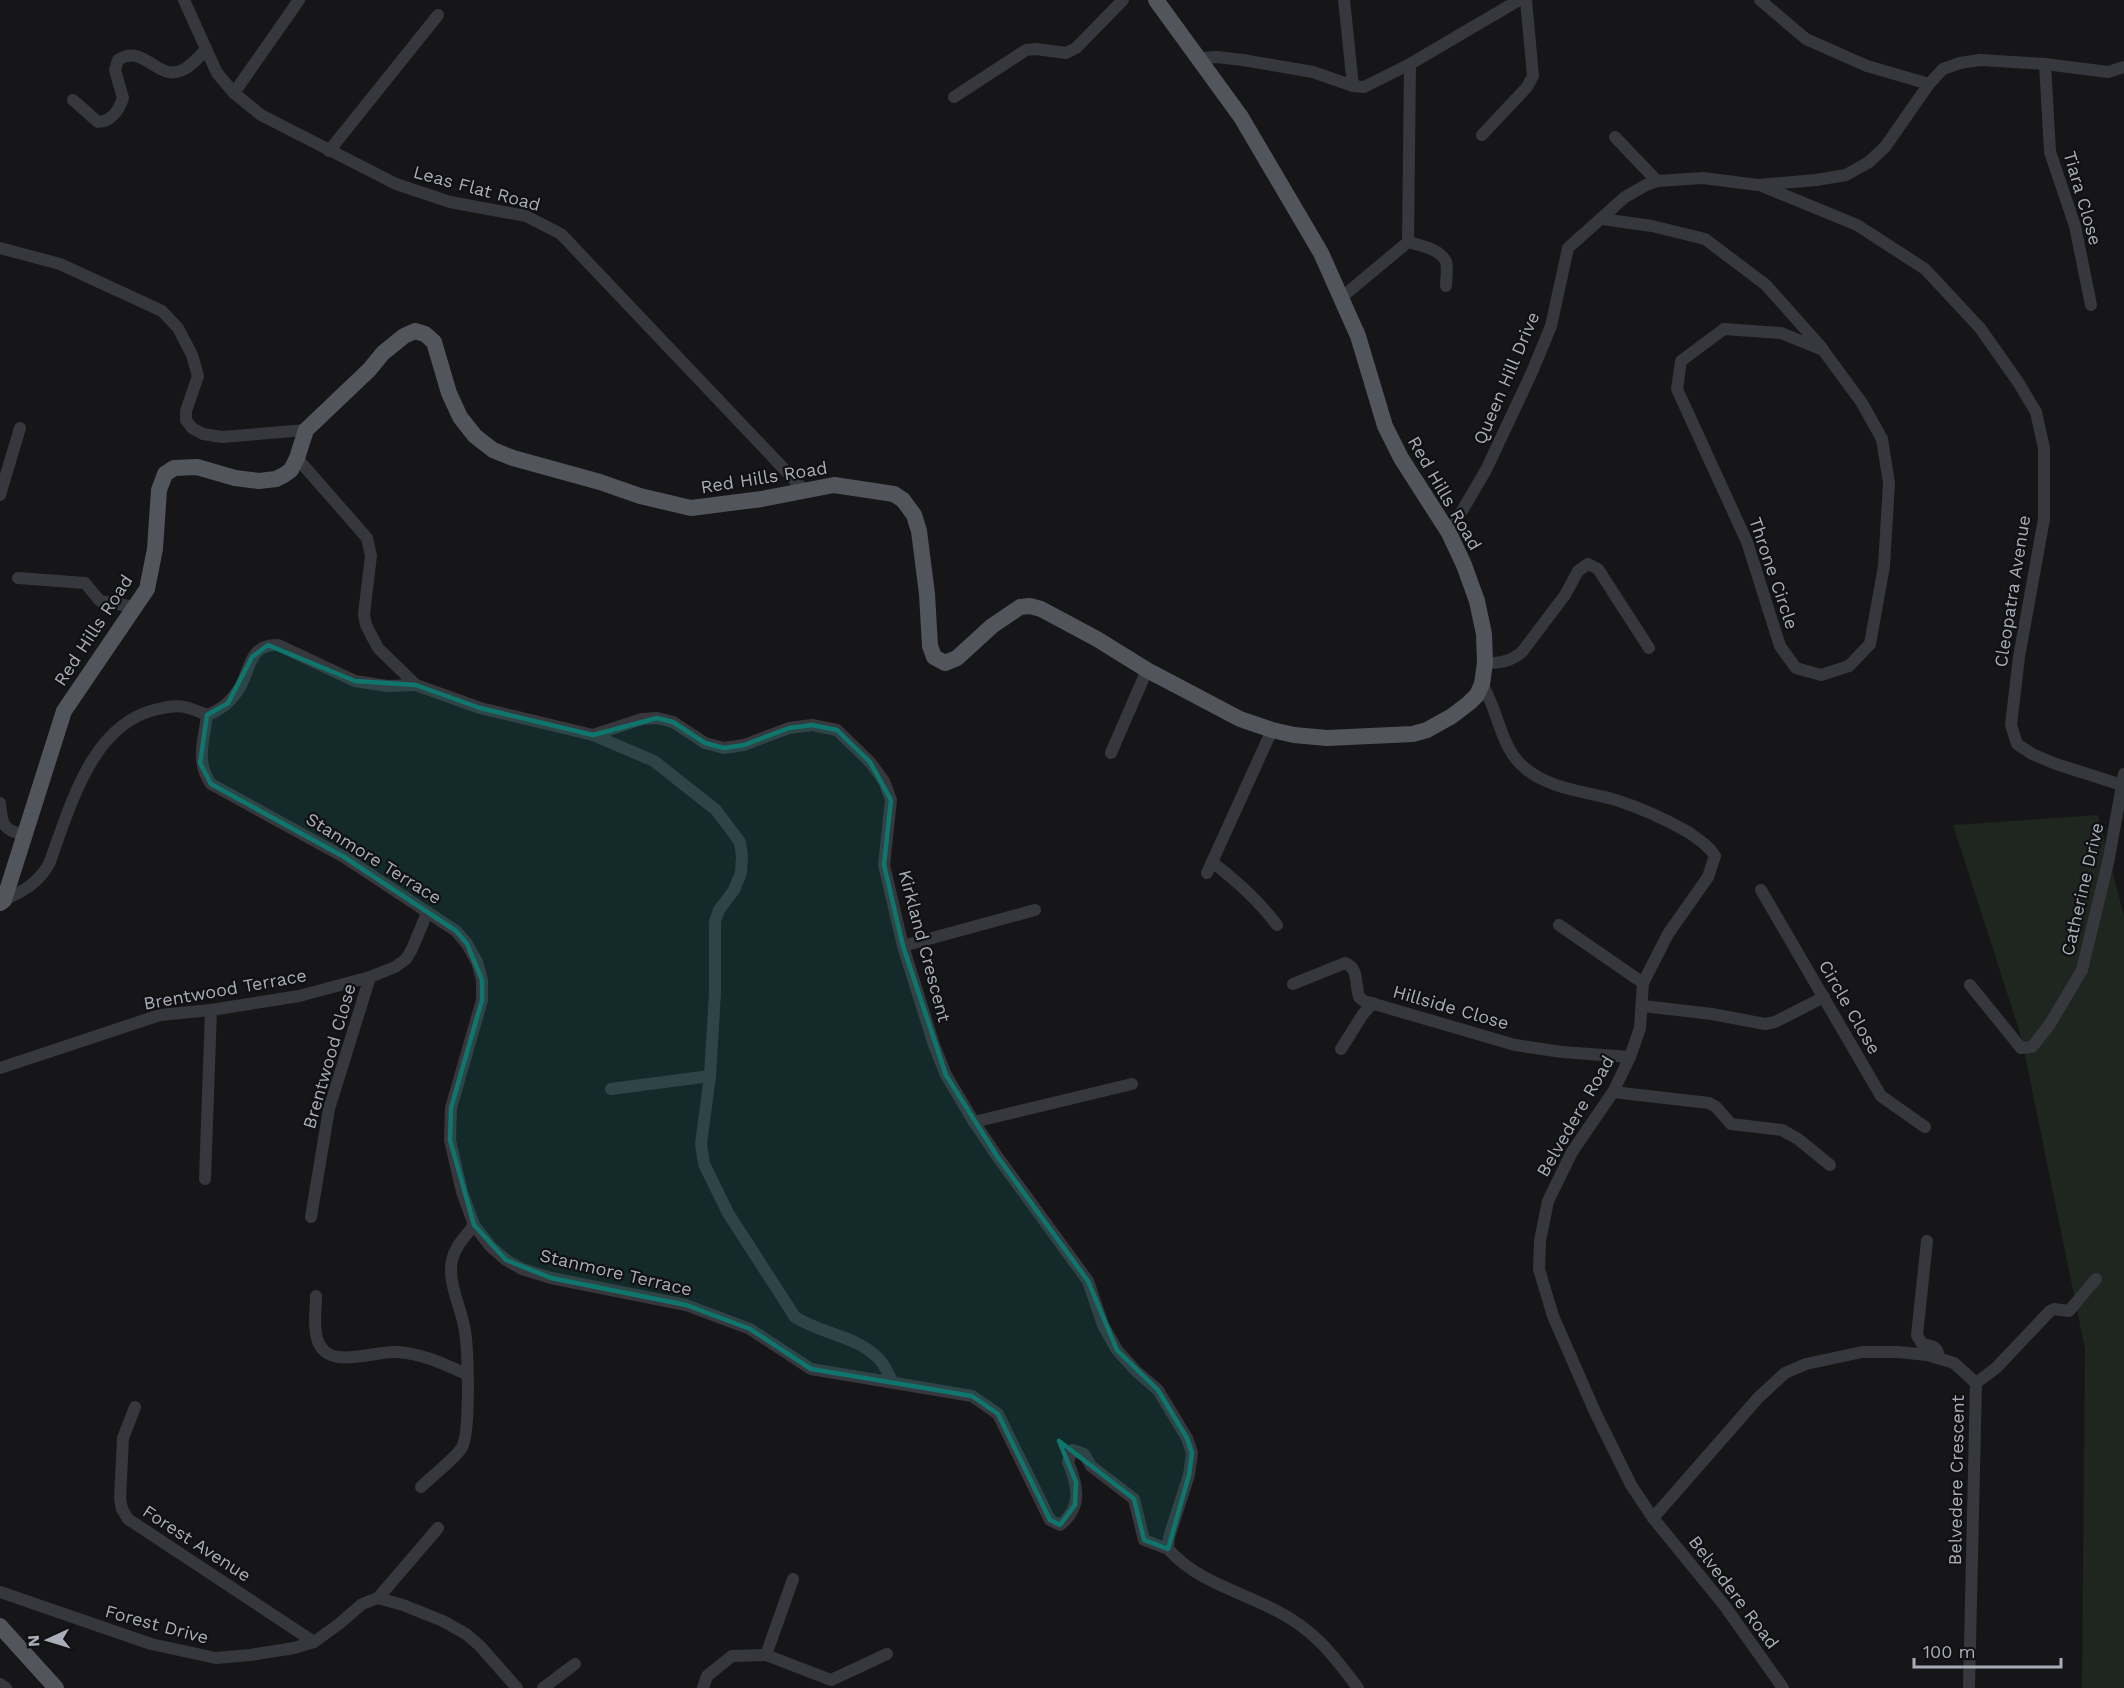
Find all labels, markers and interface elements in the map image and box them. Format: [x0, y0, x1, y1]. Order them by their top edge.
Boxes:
street label: Tiara Close [2060, 148, 2106, 248]
street label: Leas Flat Road [411, 161, 543, 215]
street label: Queen Hill Drive [1469, 309, 1543, 447]
street label: Red Hills Road [1404, 432, 1486, 554]
street label: Red Hills Road [699, 457, 829, 497]
street label: Cleopatra Avenue [1990, 513, 2034, 669]
street label: Throne Circle [1745, 514, 1803, 632]
street label: Red Hills Road [49, 571, 137, 689]
street label: Stanmore Terrace [302, 808, 446, 908]
street label: Catherine Drive [2056, 820, 2108, 958]
street label: Kirkland Crescent [895, 868, 956, 1025]
street label: Circle Close [1815, 956, 1885, 1058]
street label: Brentwood Terrace [142, 964, 308, 1014]
street label: Hillside Close [1391, 980, 1511, 1034]
street label: Brentwood Close [298, 981, 360, 1131]
street label: Belvedere Road [1532, 1052, 1618, 1180]
street label: Stanmore Terrace [538, 1244, 694, 1300]
street label: Belvedere Crescent [1944, 1394, 1968, 1565]
street label: Forest Avenue [139, 1500, 255, 1586]
street label: Belvedere Road [1685, 1531, 1783, 1653]
street label: Forest Drive [103, 1600, 211, 1648]
north arrow [18, 1610, 78, 1670]
scale bar [1914, 1631, 2061, 1669]
text: N [24, 1634, 43, 1648]
text: 100 m [1923, 1641, 1976, 1662]

